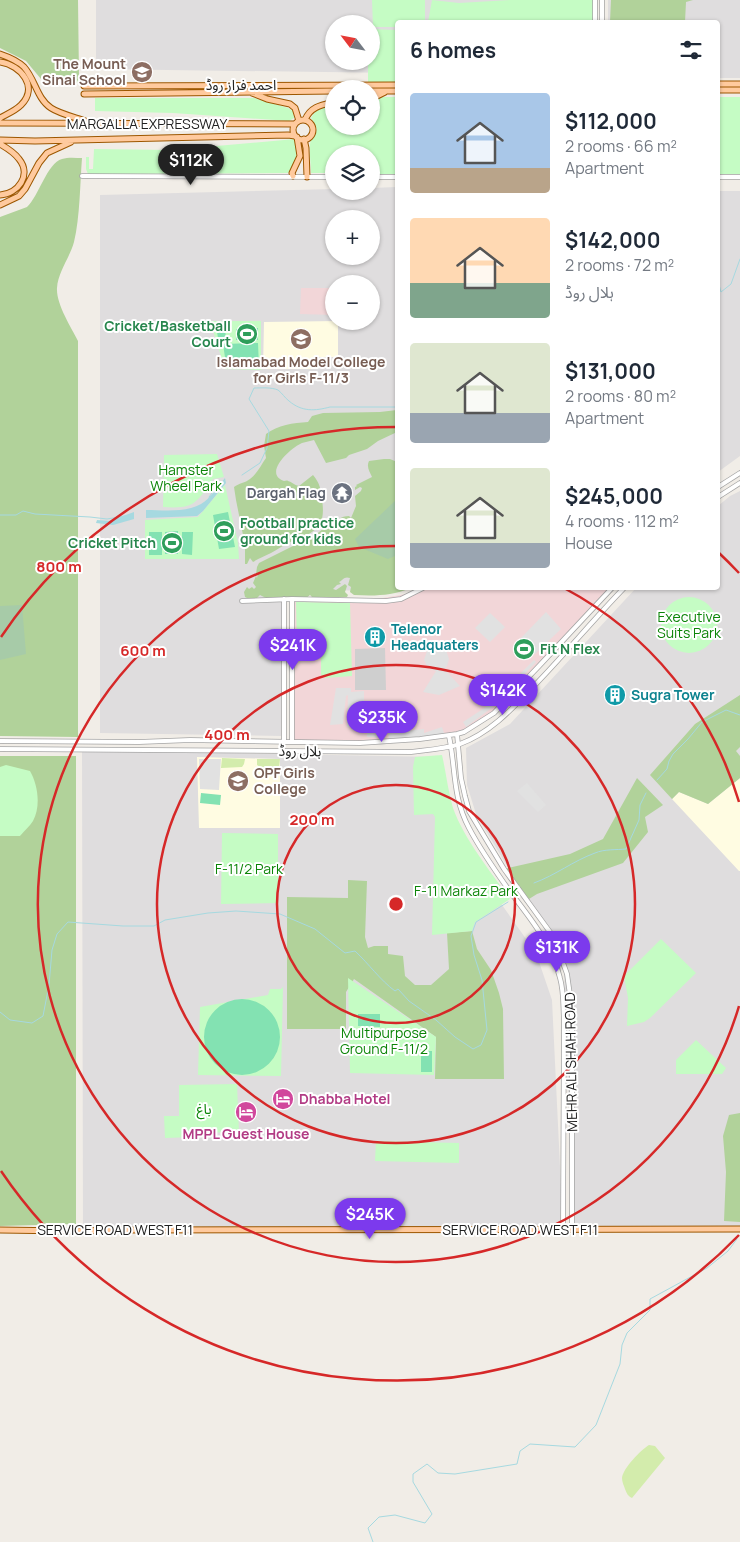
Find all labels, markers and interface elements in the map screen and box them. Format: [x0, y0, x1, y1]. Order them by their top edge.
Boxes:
north arrow [325, 15, 380, 70]
map controls [325, 15, 380, 330]
text: 6 homes [410, 36, 496, 64]
icon: filters [677, 36, 705, 64]
place label: The Mount Sinai School [42, 54, 126, 89]
school or university icon: The Mount Sinai School [130, 60, 154, 84]
street label: احمد فراز روڈ [206, 75, 276, 94]
button: locate [325, 80, 380, 135]
text: $112,000 [565, 107, 657, 135]
icon: home [450, 113, 510, 173]
street label: MARGALLA EXPRESSWAY [67, 114, 227, 133]
text: 2 rooms · 66 m² [565, 135, 677, 157]
pin: $112K [156, 144, 226, 186]
button: layers [325, 145, 380, 200]
text: $112K [169, 149, 213, 171]
text: Apartment [565, 157, 644, 179]
button: + [325, 210, 380, 265]
text: $142,000 [565, 226, 661, 254]
icon: home [450, 238, 510, 298]
text: 2 rooms · 72 m² [565, 254, 674, 276]
button: − [325, 275, 380, 330]
text: ہلال روڈ [565, 281, 614, 303]
place label: Cricket/Basketball Court [104, 316, 231, 351]
sports icon: Cricket/Basketball Court [235, 322, 259, 346]
school or university icon: Islamabad Model College for Girls F-11/3 [289, 327, 313, 351]
place label: Islamabad Model College for Girls F-11/3 [216, 352, 386, 387]
text: $131,000 [565, 357, 656, 385]
icon: home [450, 363, 510, 423]
text: 2 rooms · 80 m² [565, 385, 676, 407]
text: Apartment [565, 407, 644, 429]
park label: Hamster Wheel Park [150, 460, 223, 495]
temple icon: Dargah Flag [330, 481, 354, 505]
text: $245,000 [565, 482, 663, 510]
place label: Dargah Flag [247, 483, 326, 502]
icon: home [450, 488, 510, 548]
text: 4 rooms · 112 m² [565, 510, 679, 532]
place label: Football practice ground for kids [240, 513, 354, 548]
sports icon: Football practice ground for kids [212, 519, 236, 543]
sports icon: Cricket Pitch [160, 531, 184, 555]
text: House [565, 532, 613, 554]
place label: Cricket Pitch [68, 533, 156, 552]
text: 800 m [36, 556, 82, 577]
park label: Executive Suits Park [657, 607, 722, 642]
place label: Telenor Headquaters [391, 619, 479, 654]
building icon: Telenor Headquaters [363, 625, 387, 649]
pin: $241K [258, 628, 328, 671]
text: $241K [270, 634, 316, 656]
sports icon: Fit N Flex [512, 637, 536, 661]
place label: Fit N Flex [540, 639, 600, 658]
text: 600 m [120, 640, 166, 661]
pin: $142K [468, 674, 538, 716]
text: $142K [480, 679, 526, 701]
building icon: Sugra Tower [603, 683, 627, 707]
place label: Sugra Tower [631, 685, 715, 704]
pin: $235K [347, 700, 417, 743]
text: $235K [358, 706, 406, 728]
text: 400 m [204, 724, 250, 745]
street label: ہلال روڈ [278, 741, 322, 760]
place label: OPF Girls College [254, 763, 315, 798]
school or university icon: OPF Girls College [226, 769, 250, 793]
text: 200 m [289, 809, 335, 830]
park label: F-11/2 Park [215, 859, 284, 878]
park label: F-11 Markaz Park [414, 881, 519, 900]
centre of rings [387, 895, 405, 913]
pin: $131K [522, 930, 592, 973]
text: $131K [535, 936, 579, 958]
street label: MEHR ALI SHAH ROAD [560, 992, 581, 1132]
park label: Multipurpose Ground F-11/2 [340, 1023, 428, 1058]
hotel icon: Dhabba Hotel [271, 1087, 295, 1111]
place label: Dhabba Hotel [299, 1089, 391, 1108]
park label: باغ [197, 1099, 212, 1120]
hotel icon: MPPL Guest House [234, 1100, 258, 1124]
place label: MPPL Guest House [183, 1124, 309, 1143]
pin: $245K [335, 1198, 405, 1240]
text: $245K [346, 1203, 394, 1225]
street label: SERVICE ROAD WEST F11 [37, 1220, 193, 1239]
street label: SERVICE ROAD WEST F11 [442, 1220, 598, 1239]

